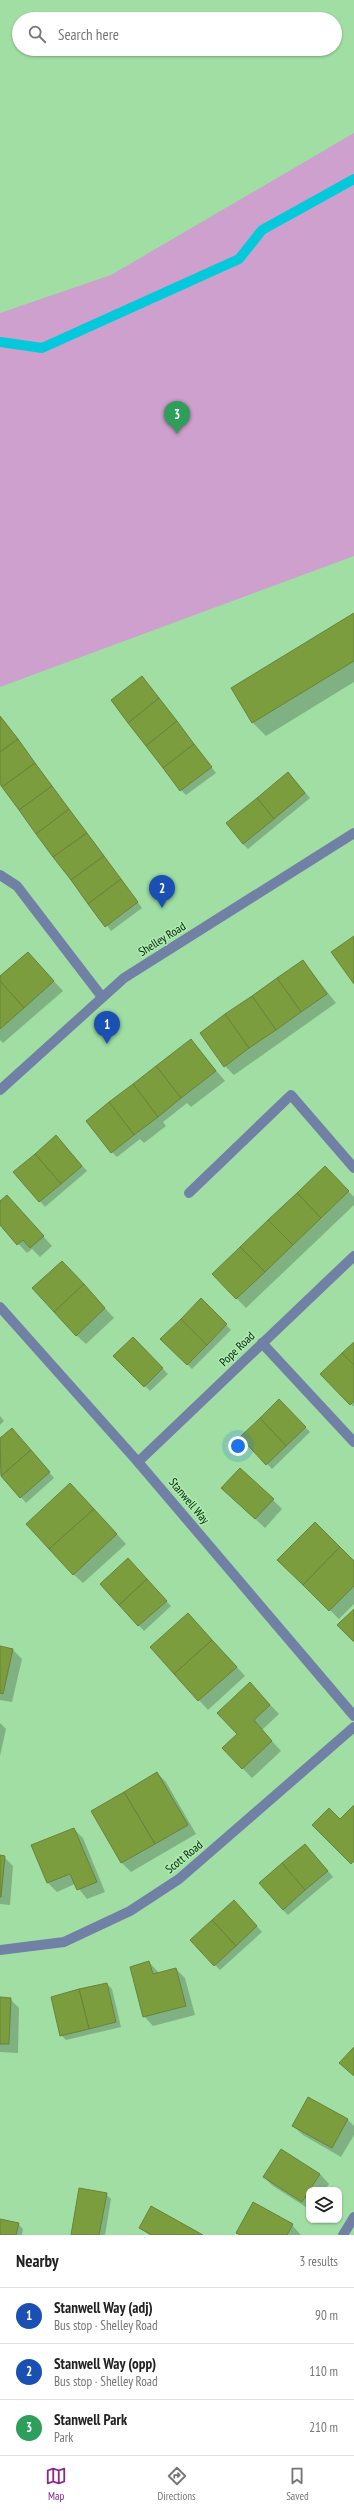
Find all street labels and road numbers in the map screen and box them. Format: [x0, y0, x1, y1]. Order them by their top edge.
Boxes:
street label: Shelley Road [135, 918, 188, 959]
street label: Pope Road [216, 1328, 257, 1369]
street label: Stanwell Way [166, 1475, 213, 1527]
street label: Scott Road [162, 1837, 206, 1876]

